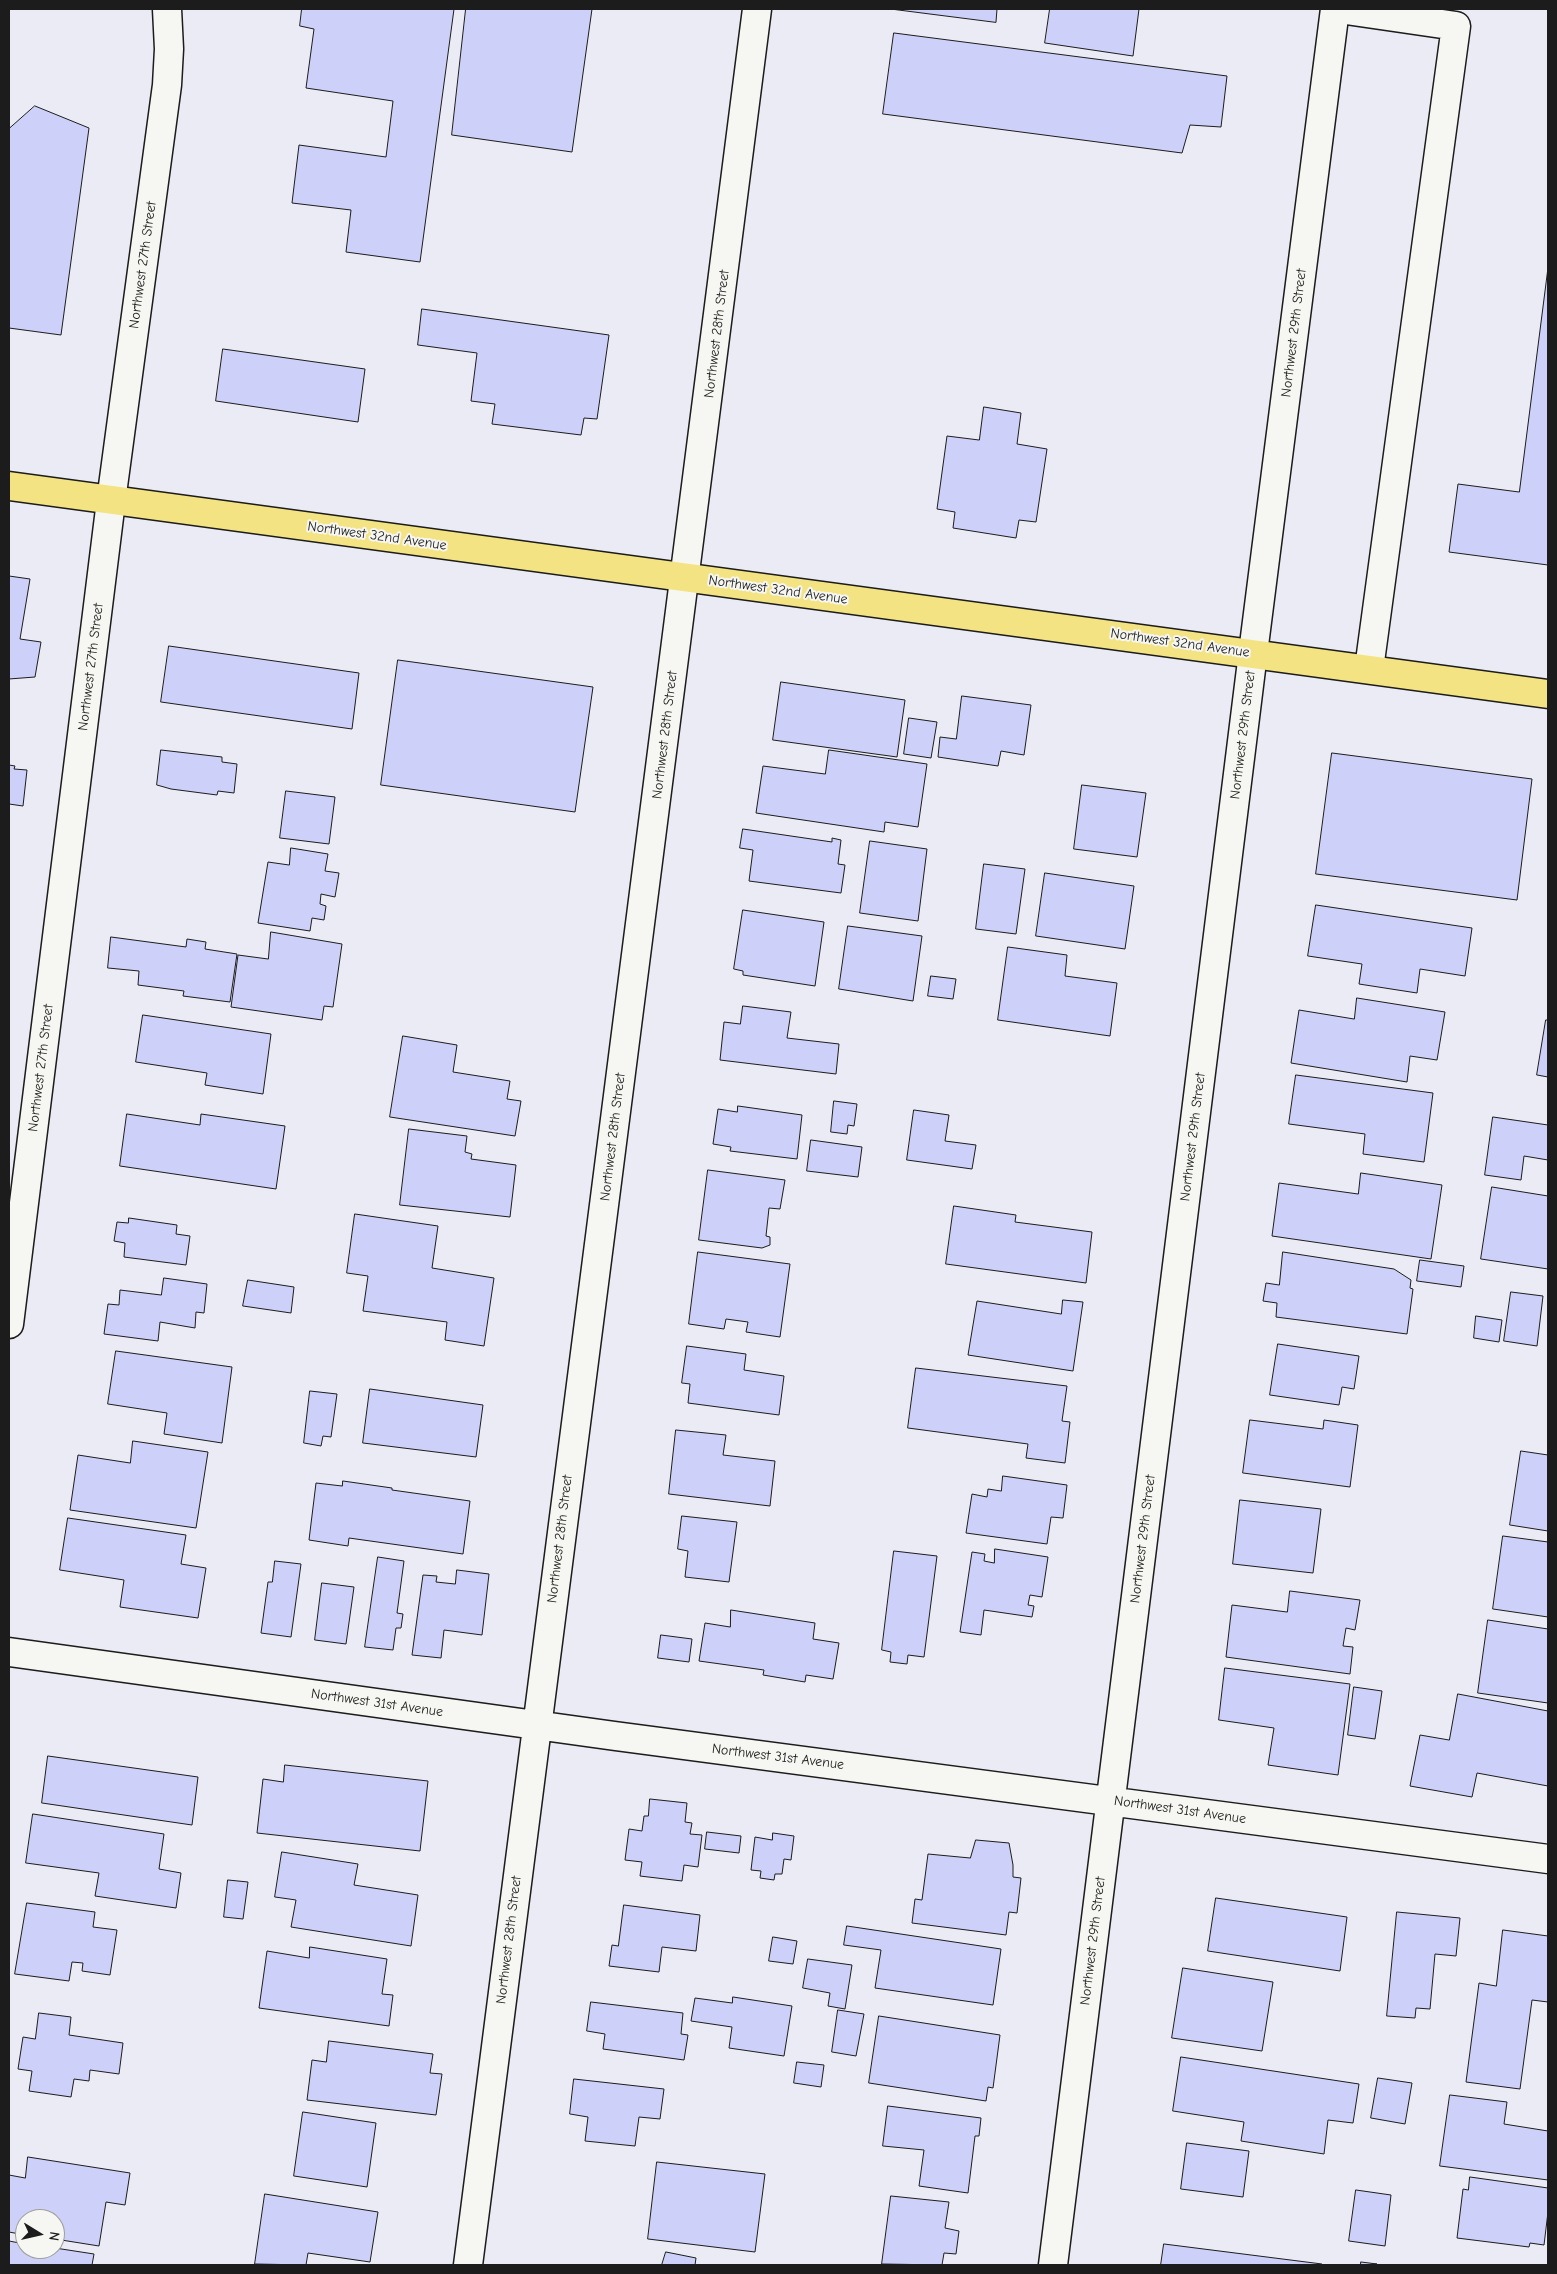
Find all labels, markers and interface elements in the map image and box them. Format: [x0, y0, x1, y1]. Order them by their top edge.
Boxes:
street label: Northwest 27th Street [126, 200, 160, 330]
street label: Northwest 29th Street [1278, 268, 1310, 398]
street label: Northwest 28th Street [701, 269, 733, 399]
street label: Northwest 32nd Avenue [306, 518, 448, 554]
street label: Northwest 32nd Avenue [707, 572, 849, 608]
street label: Northwest 27th Street [75, 602, 107, 732]
street label: Northwest 32nd Avenue [1109, 625, 1251, 661]
street label: Northwest 28th Street [649, 670, 681, 800]
street label: Northwest 29th Street [1227, 670, 1259, 800]
street label: Northwest 27th Street [25, 1003, 57, 1133]
street label: Northwest 28th Street [597, 1072, 629, 1202]
street label: Northwest 29th Street [1177, 1072, 1209, 1202]
street label: Northwest 28th Street [544, 1474, 576, 1604]
street label: Northwest 29th Street [1127, 1474, 1159, 1604]
street label: Northwest 31st Avenue [310, 1685, 444, 1721]
street label: Northwest 31st Avenue [711, 1741, 845, 1773]
street label: Northwest 31st Avenue [1113, 1792, 1247, 1828]
street label: Northwest 28th Street [493, 1875, 525, 2005]
street label: Northwest 29th Street [1077, 1876, 1109, 2006]
north arrow [15, 2209, 65, 2259]
text: N [45, 2230, 63, 2242]

